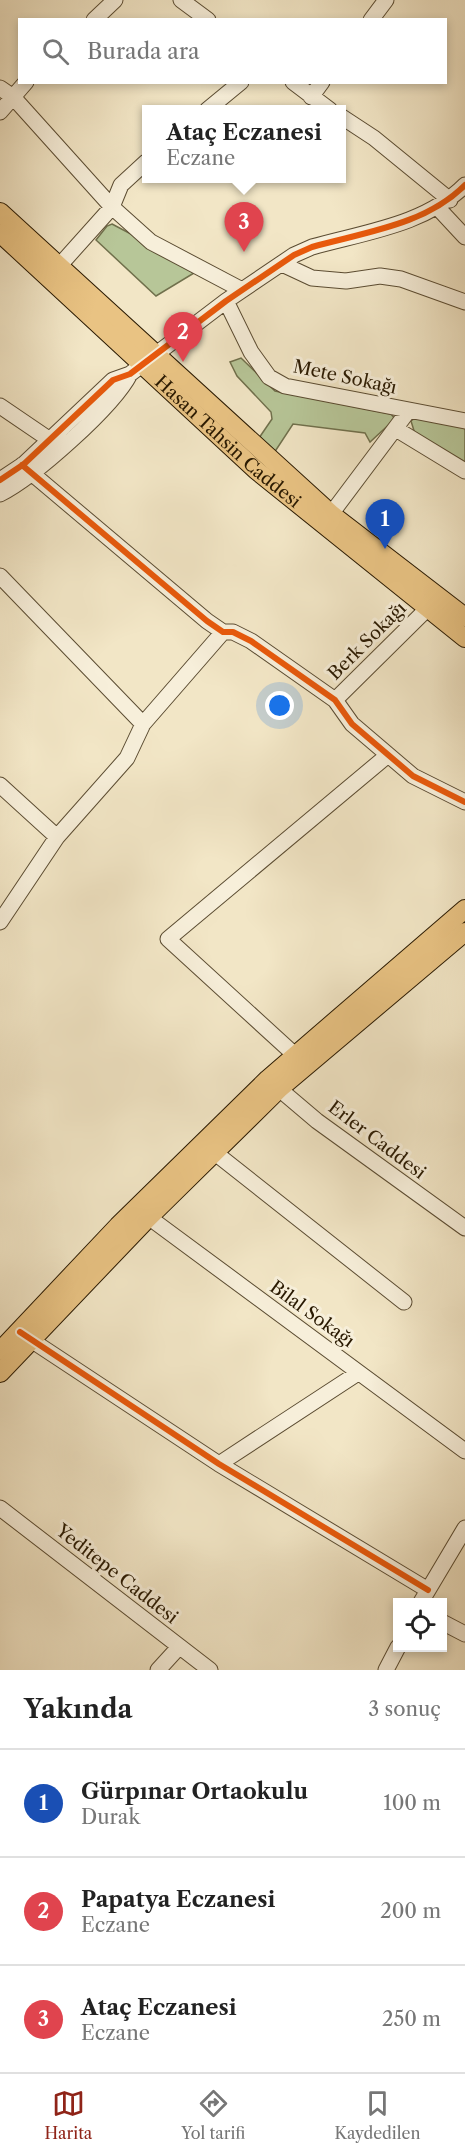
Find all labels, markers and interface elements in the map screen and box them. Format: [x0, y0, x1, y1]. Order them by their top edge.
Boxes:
search box [18, 18, 447, 84]
icon: search [39, 35, 72, 68]
text: Burada ara [87, 38, 200, 65]
popup [142, 105, 346, 183]
text: Ataç Eczanesi [166, 119, 322, 146]
text: Eczane [166, 146, 235, 170]
pin: 3 [224, 202, 264, 252]
pin: 2 [164, 312, 202, 362]
street label: Mete Sokağı [291, 355, 399, 399]
street label: Hasan Tahsin Caddesi [150, 371, 306, 513]
pin: 1 [366, 500, 404, 549]
street label: Berk Sokağı [323, 597, 411, 685]
your location [265, 691, 294, 720]
street label: Erler Caddesi [324, 1096, 430, 1184]
street label: Bilal Sokağı [265, 1276, 359, 1352]
street label: Yeditepe Caddesi [51, 1519, 183, 1629]
map controls [393, 1598, 447, 1652]
button: locate [393, 1598, 447, 1652]
text: Yakında [24, 1693, 133, 1725]
text: 3 sonuç [368, 1697, 441, 1721]
text: Gürpınar Ortaokulu [81, 1778, 308, 1805]
text: 1 [39, 1791, 48, 1815]
text: 100 m [383, 1791, 441, 1815]
text: Durak [81, 1805, 140, 1829]
text: Papatya Eczanesi [81, 1886, 275, 1913]
text: 2 [38, 1899, 49, 1923]
text: 200 m [380, 1899, 441, 1923]
text: Eczane [81, 1913, 150, 1937]
text: Ataç Eczanesi [81, 1994, 236, 2021]
text: 3 [38, 2007, 49, 2031]
text: 250 m [382, 2007, 441, 2031]
text: Eczane [81, 2021, 150, 2045]
tab: Harita [45, 2087, 92, 2143]
tab: Yol tarifi [181, 2087, 245, 2143]
tab: Kaydedilen [334, 2087, 420, 2143]

